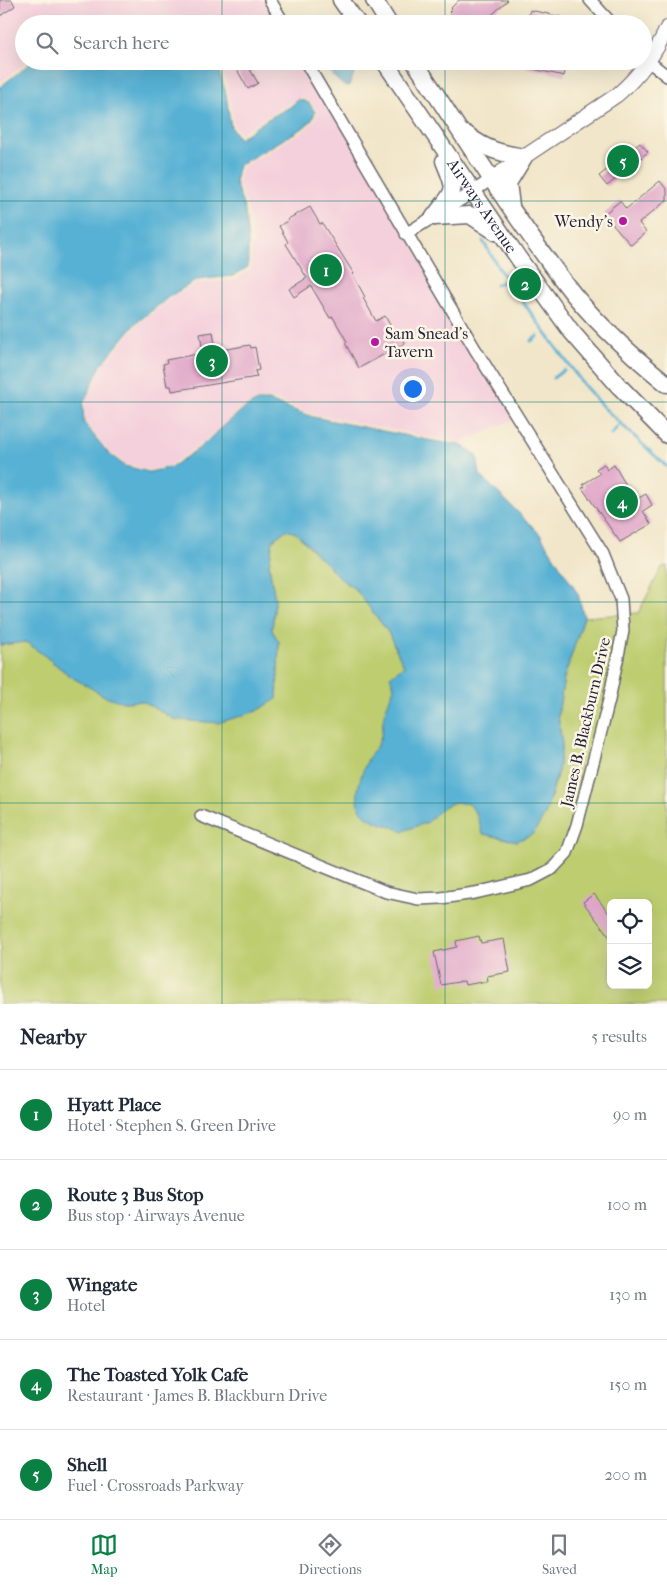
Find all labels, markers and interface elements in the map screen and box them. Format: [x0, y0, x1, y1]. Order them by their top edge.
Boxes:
search box [15, 15, 652, 70]
icon: search [33, 29, 61, 57]
text: Search here [73, 32, 169, 54]
pin: 5 [607, 142, 639, 180]
street label: Airways Avenue [443, 154, 521, 257]
place label: Wendy's [554, 212, 613, 231]
marker: Wendy's [617, 215, 629, 227]
pin: 1 [310, 251, 342, 289]
pin: 2 [509, 265, 541, 303]
place label: Sam Snead's Tavern [385, 324, 468, 361]
marker: Sam Snead's Tavern [369, 336, 381, 348]
pin: 3 [196, 342, 228, 380]
your location [400, 376, 426, 402]
pin: 4 [606, 483, 638, 521]
street label: James B. Blackburn Drive [556, 635, 614, 811]
map controls [607, 899, 652, 989]
button: locate [607, 899, 652, 944]
button: layers [607, 944, 652, 989]
text: Nearby [20, 1025, 86, 1049]
text: 5 results [591, 1027, 647, 1046]
text: Hyatt Place [67, 1094, 161, 1116]
text: 1 [33, 1105, 39, 1124]
text: 90 m [613, 1105, 647, 1124]
text: Hotel · Stephen S. Green Drive [67, 1116, 276, 1135]
text: Route 3 Bus Stop [67, 1184, 204, 1206]
text: 2 [32, 1195, 40, 1214]
text: 100 m [607, 1195, 647, 1214]
text: Bus stop · Airways Avenue [67, 1206, 245, 1225]
text: Wingate [67, 1274, 137, 1296]
text: 3 [33, 1285, 39, 1304]
text: 130 m [609, 1285, 647, 1304]
text: Hotel [67, 1296, 105, 1315]
text: The Toasted Yolk Cafe [67, 1364, 248, 1386]
text: 4 [31, 1375, 41, 1394]
text: 150 m [609, 1375, 647, 1394]
text: Restaurant · James B. Blackburn Drive [67, 1386, 327, 1405]
text: Shell [67, 1454, 107, 1476]
text: 5 [33, 1465, 39, 1484]
text: 200 m [604, 1465, 647, 1484]
text: Fuel · Crossroads Parkway [67, 1476, 244, 1495]
tab: Map [90, 1531, 118, 1578]
tab: Directions [299, 1531, 362, 1578]
tab: Saved [542, 1531, 577, 1578]

